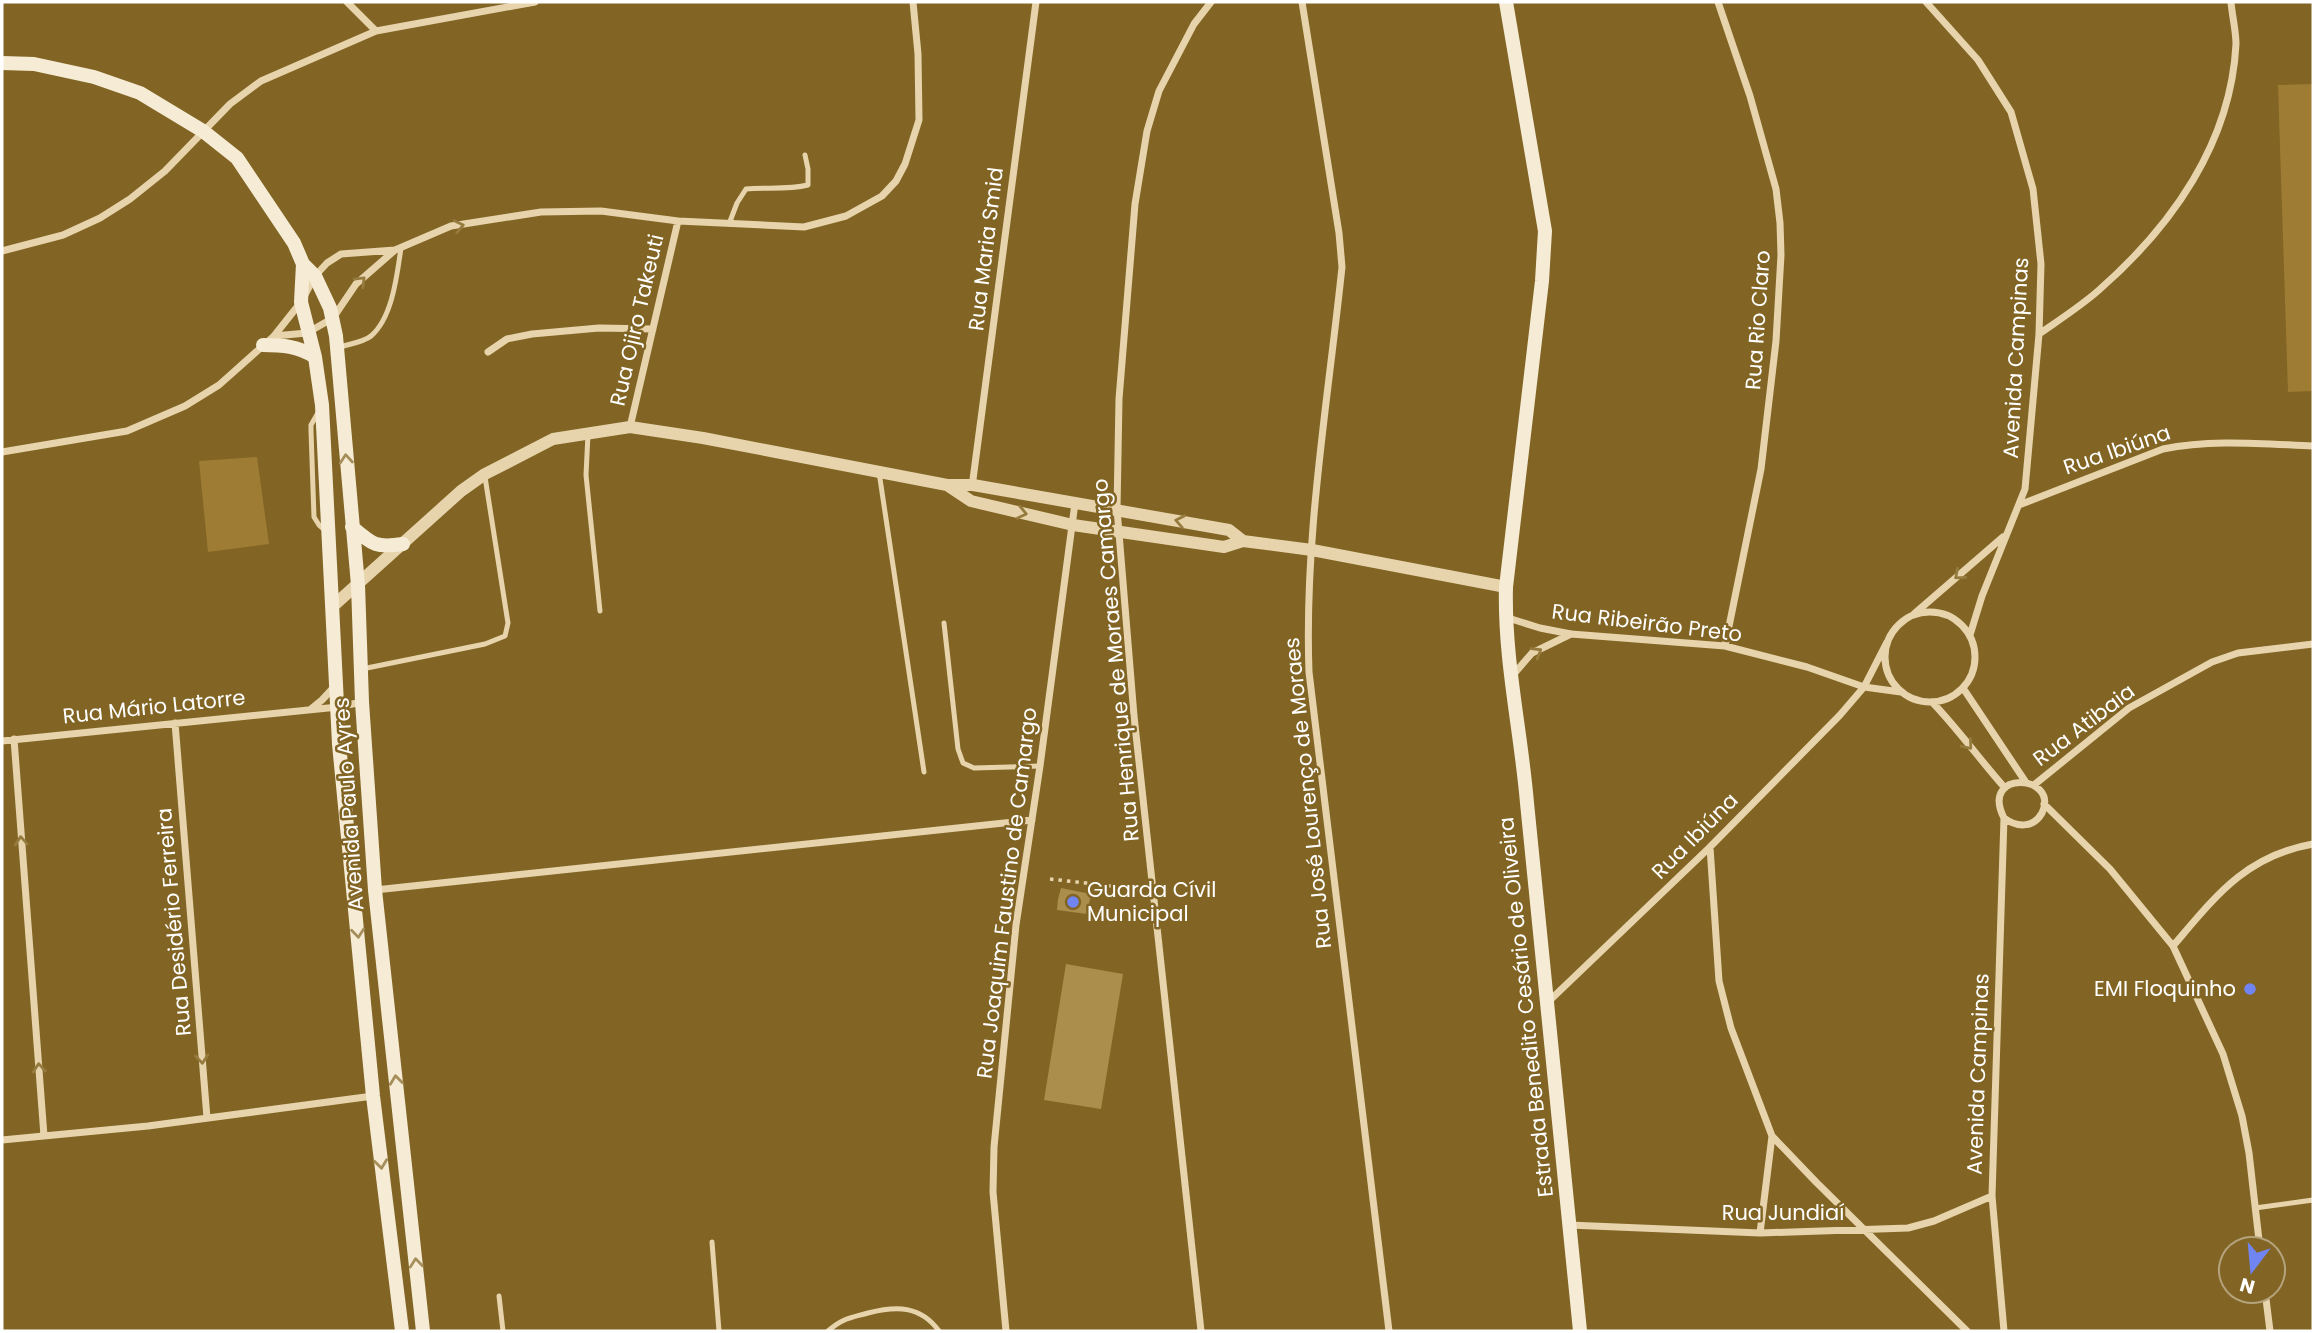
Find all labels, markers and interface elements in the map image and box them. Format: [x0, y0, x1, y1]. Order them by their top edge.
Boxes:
street label: Rua Maria Smid [961, 166, 1010, 332]
one-way arrow [452, 219, 464, 234]
street label: Rua Ojiro Takeuti [603, 231, 670, 409]
street label: Rua Rio Claro [1738, 249, 1777, 391]
street label: Avenida Campinas [1996, 257, 2035, 459]
one-way arrow [352, 276, 365, 289]
street label: Rua Ibiúna [2059, 418, 2174, 481]
one-way arrow [339, 453, 354, 464]
street label: Rua Henrique de Moraes Camargo [1085, 478, 1146, 843]
one-way arrow [1016, 505, 1028, 519]
one-way arrow [1174, 514, 1186, 529]
one-way arrow [1955, 567, 1968, 579]
street label: Rua Ribeirão Preto [1550, 596, 1744, 649]
street label: Rua José Lourenço de Moraes [1277, 636, 1338, 950]
one-way arrow [1530, 647, 1543, 660]
street label: Rua Atibaia [2027, 677, 2141, 773]
street label: Rua Mário Latorre [61, 682, 247, 731]
street label: Avenida Paulo Ayres [327, 697, 370, 911]
street label: Rua Joaquim Faustino de Camargo [969, 706, 1044, 1080]
one-way arrow [1960, 737, 1972, 750]
street label: Rua Ibiúna [1645, 786, 1744, 885]
street label: Rua Desidério Ferreira [149, 807, 198, 1037]
street label: Estrada Benedito Cesário de Oliveira [1491, 816, 1560, 1198]
one-way arrow [14, 835, 29, 846]
place label: Guarda Cívil Municipal [1087, 875, 1216, 928]
marker: Guarda Cívil Municipal [1065, 894, 1081, 910]
one-way arrow [351, 928, 366, 939]
street label: Avenida Campinas [1959, 973, 1996, 1175]
place label: EMI Floquinho [2094, 974, 2236, 1003]
marker: EMI Floquinho [2242, 981, 2258, 997]
one-way arrow [194, 1054, 209, 1065]
one-way arrow [31, 1062, 46, 1073]
one-way arrow [388, 1074, 403, 1085]
one-way arrow [374, 1158, 389, 1170]
street label: Rua Jundiaí [1722, 1198, 1844, 1227]
north arrow [2217, 1235, 2287, 1305]
one-way arrow [408, 1258, 423, 1269]
text: N [2237, 1271, 2258, 1301]

